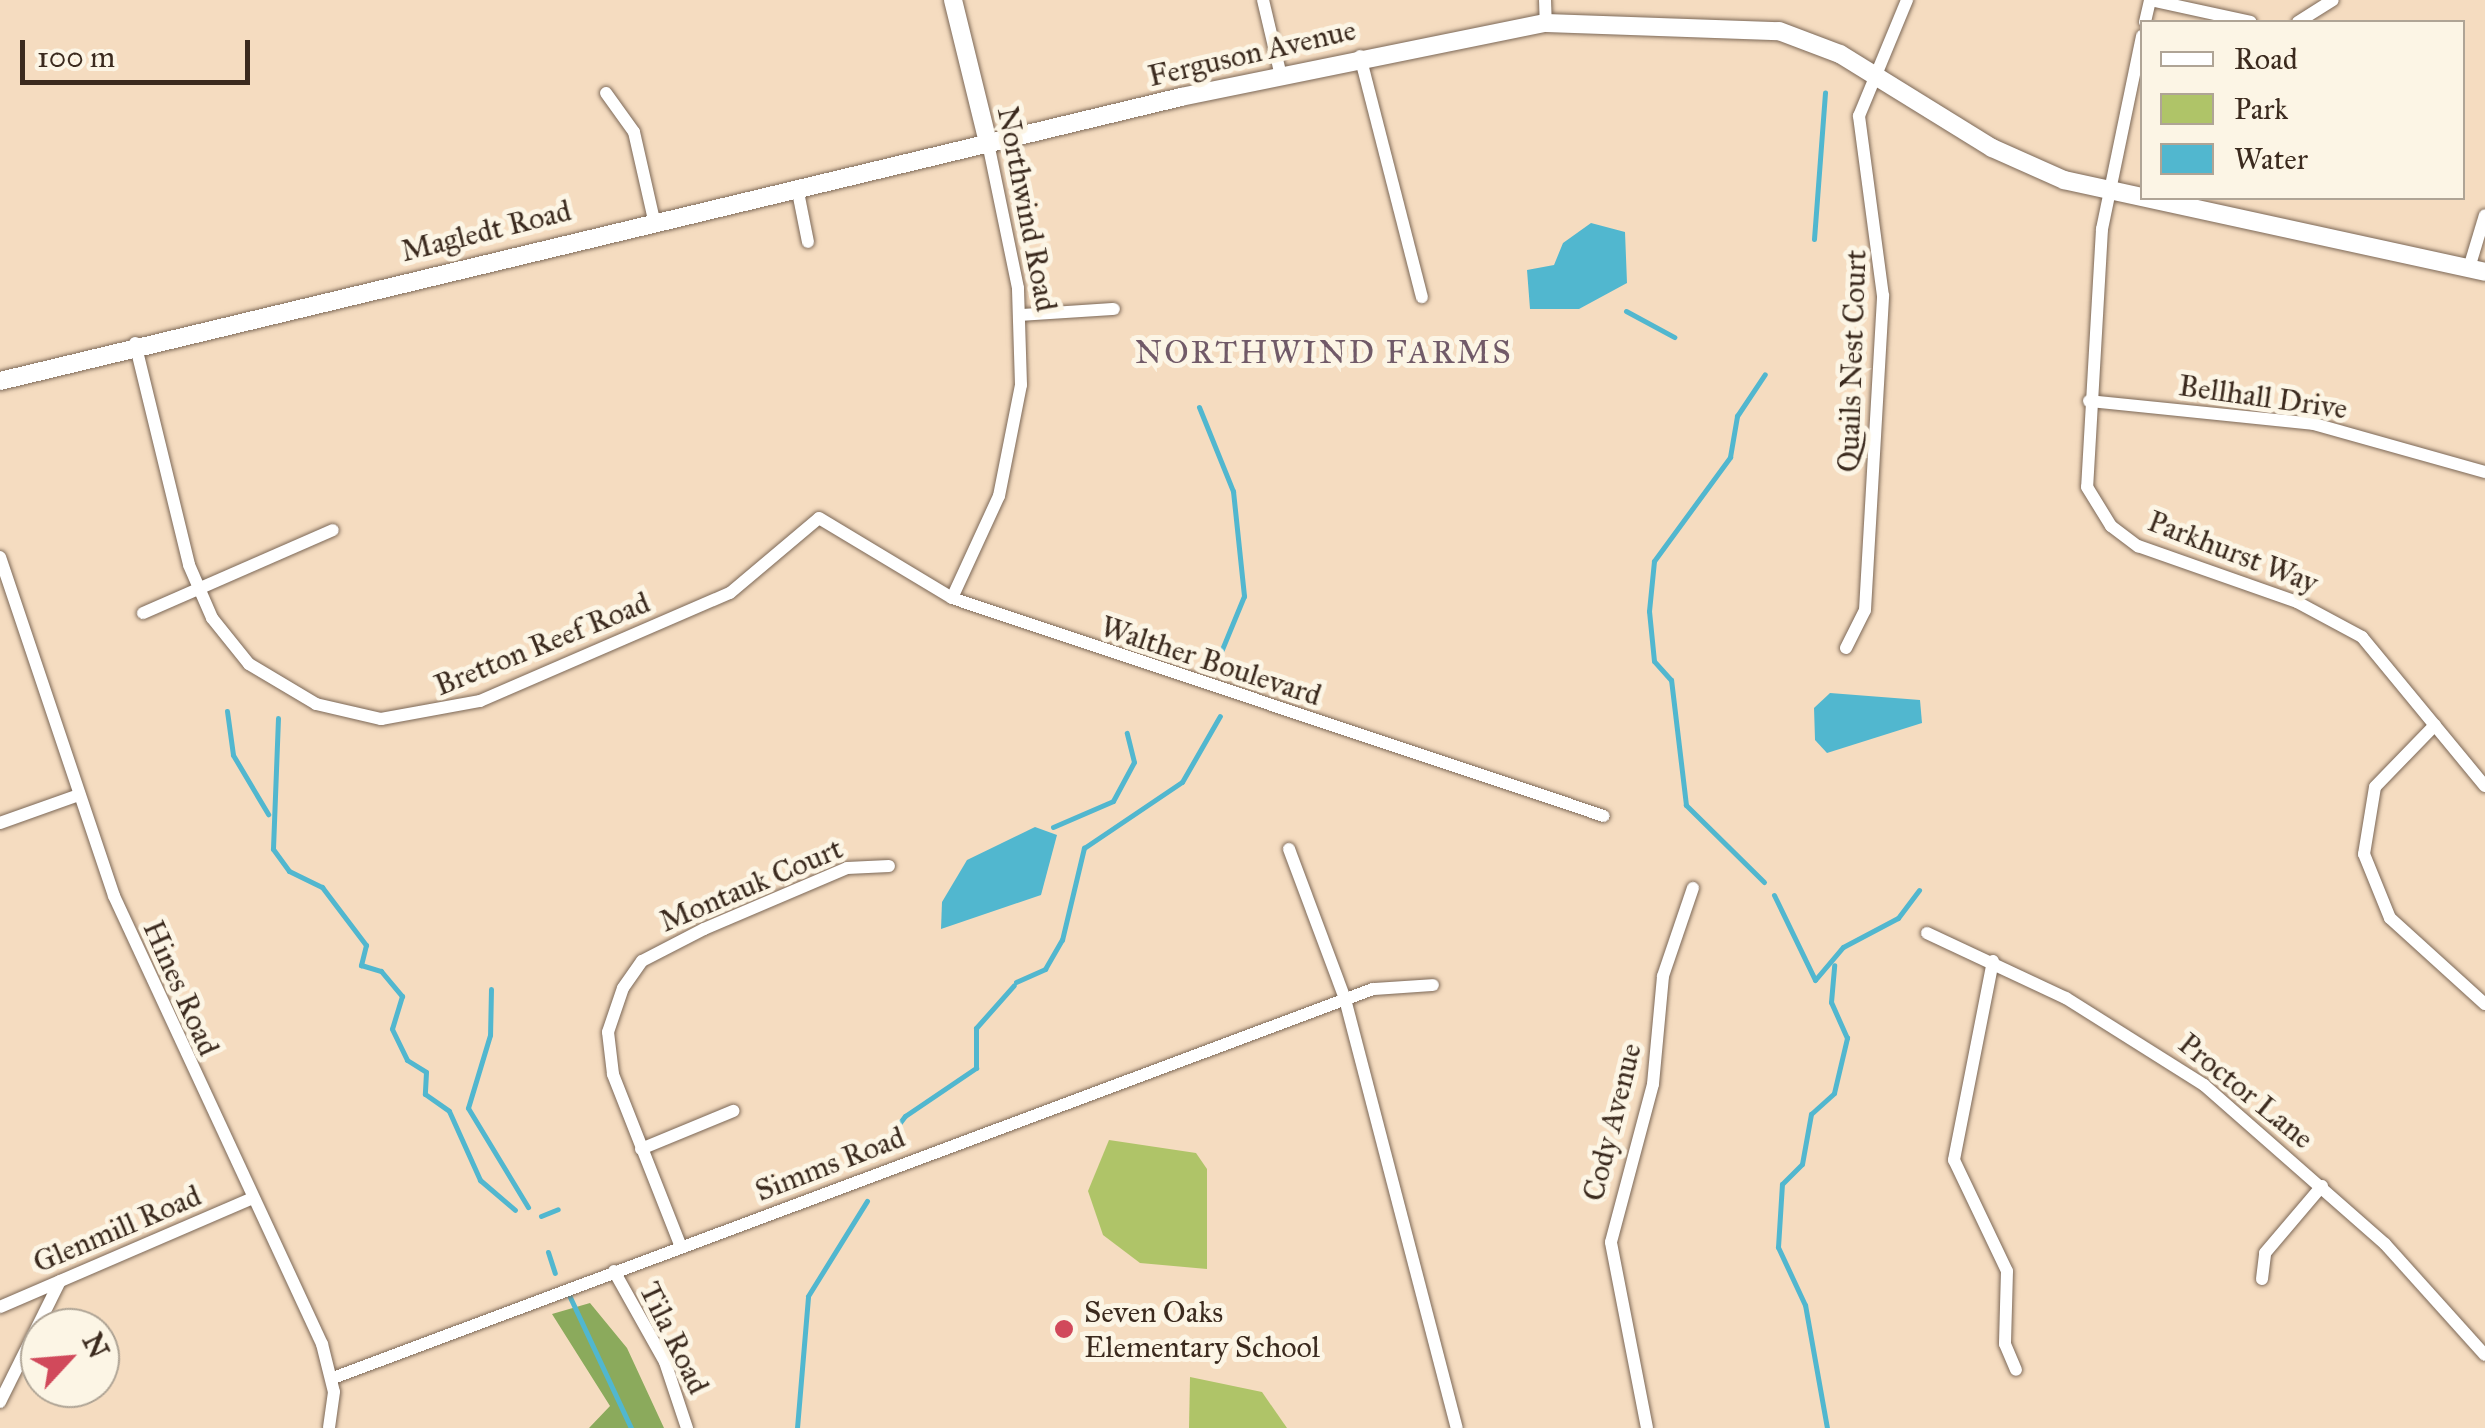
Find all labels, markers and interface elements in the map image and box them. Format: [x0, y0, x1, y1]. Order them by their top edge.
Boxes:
street label: Ferguson Avenue [1145, 12, 1359, 94]
scale bar [25, 20, 255, 82]
legend [2140, 20, 2465, 200]
text: 100 m [37, 39, 115, 75]
text: Road [2234, 41, 2298, 77]
text: Park [2234, 91, 2288, 127]
street label: Northwind Road [989, 103, 1065, 315]
text: Water [2234, 141, 2308, 177]
street label: Magledt Road [397, 192, 575, 270]
street label: Quails Nest Court [1830, 249, 1874, 473]
district label: NORTHWIND FARMS [1135, 334, 1513, 372]
street label: Bellhall Drive [2176, 367, 2350, 427]
street label: Parkhurst Way [2143, 503, 2323, 601]
street label: Bretton Reef Road [429, 584, 655, 704]
street label: Walther Boulevard [1096, 608, 1326, 714]
street label: Montauk Court [654, 830, 848, 940]
street label: Hines Road [135, 915, 227, 1061]
street label: Proctor Lane [2171, 1026, 2321, 1156]
street label: Cody Avenue [1575, 1039, 1649, 1205]
street label: Simms Road [750, 1119, 910, 1209]
street label: Glenmill Road [28, 1178, 206, 1280]
street label: Tila Road [632, 1276, 716, 1400]
place label: Seven Oaks Elementary School [1084, 1294, 1320, 1364]
north arrow [20, 1308, 120, 1408]
marker: Seven Oaks Elementary School [1053, 1318, 1075, 1340]
text: N [75, 1327, 117, 1364]

